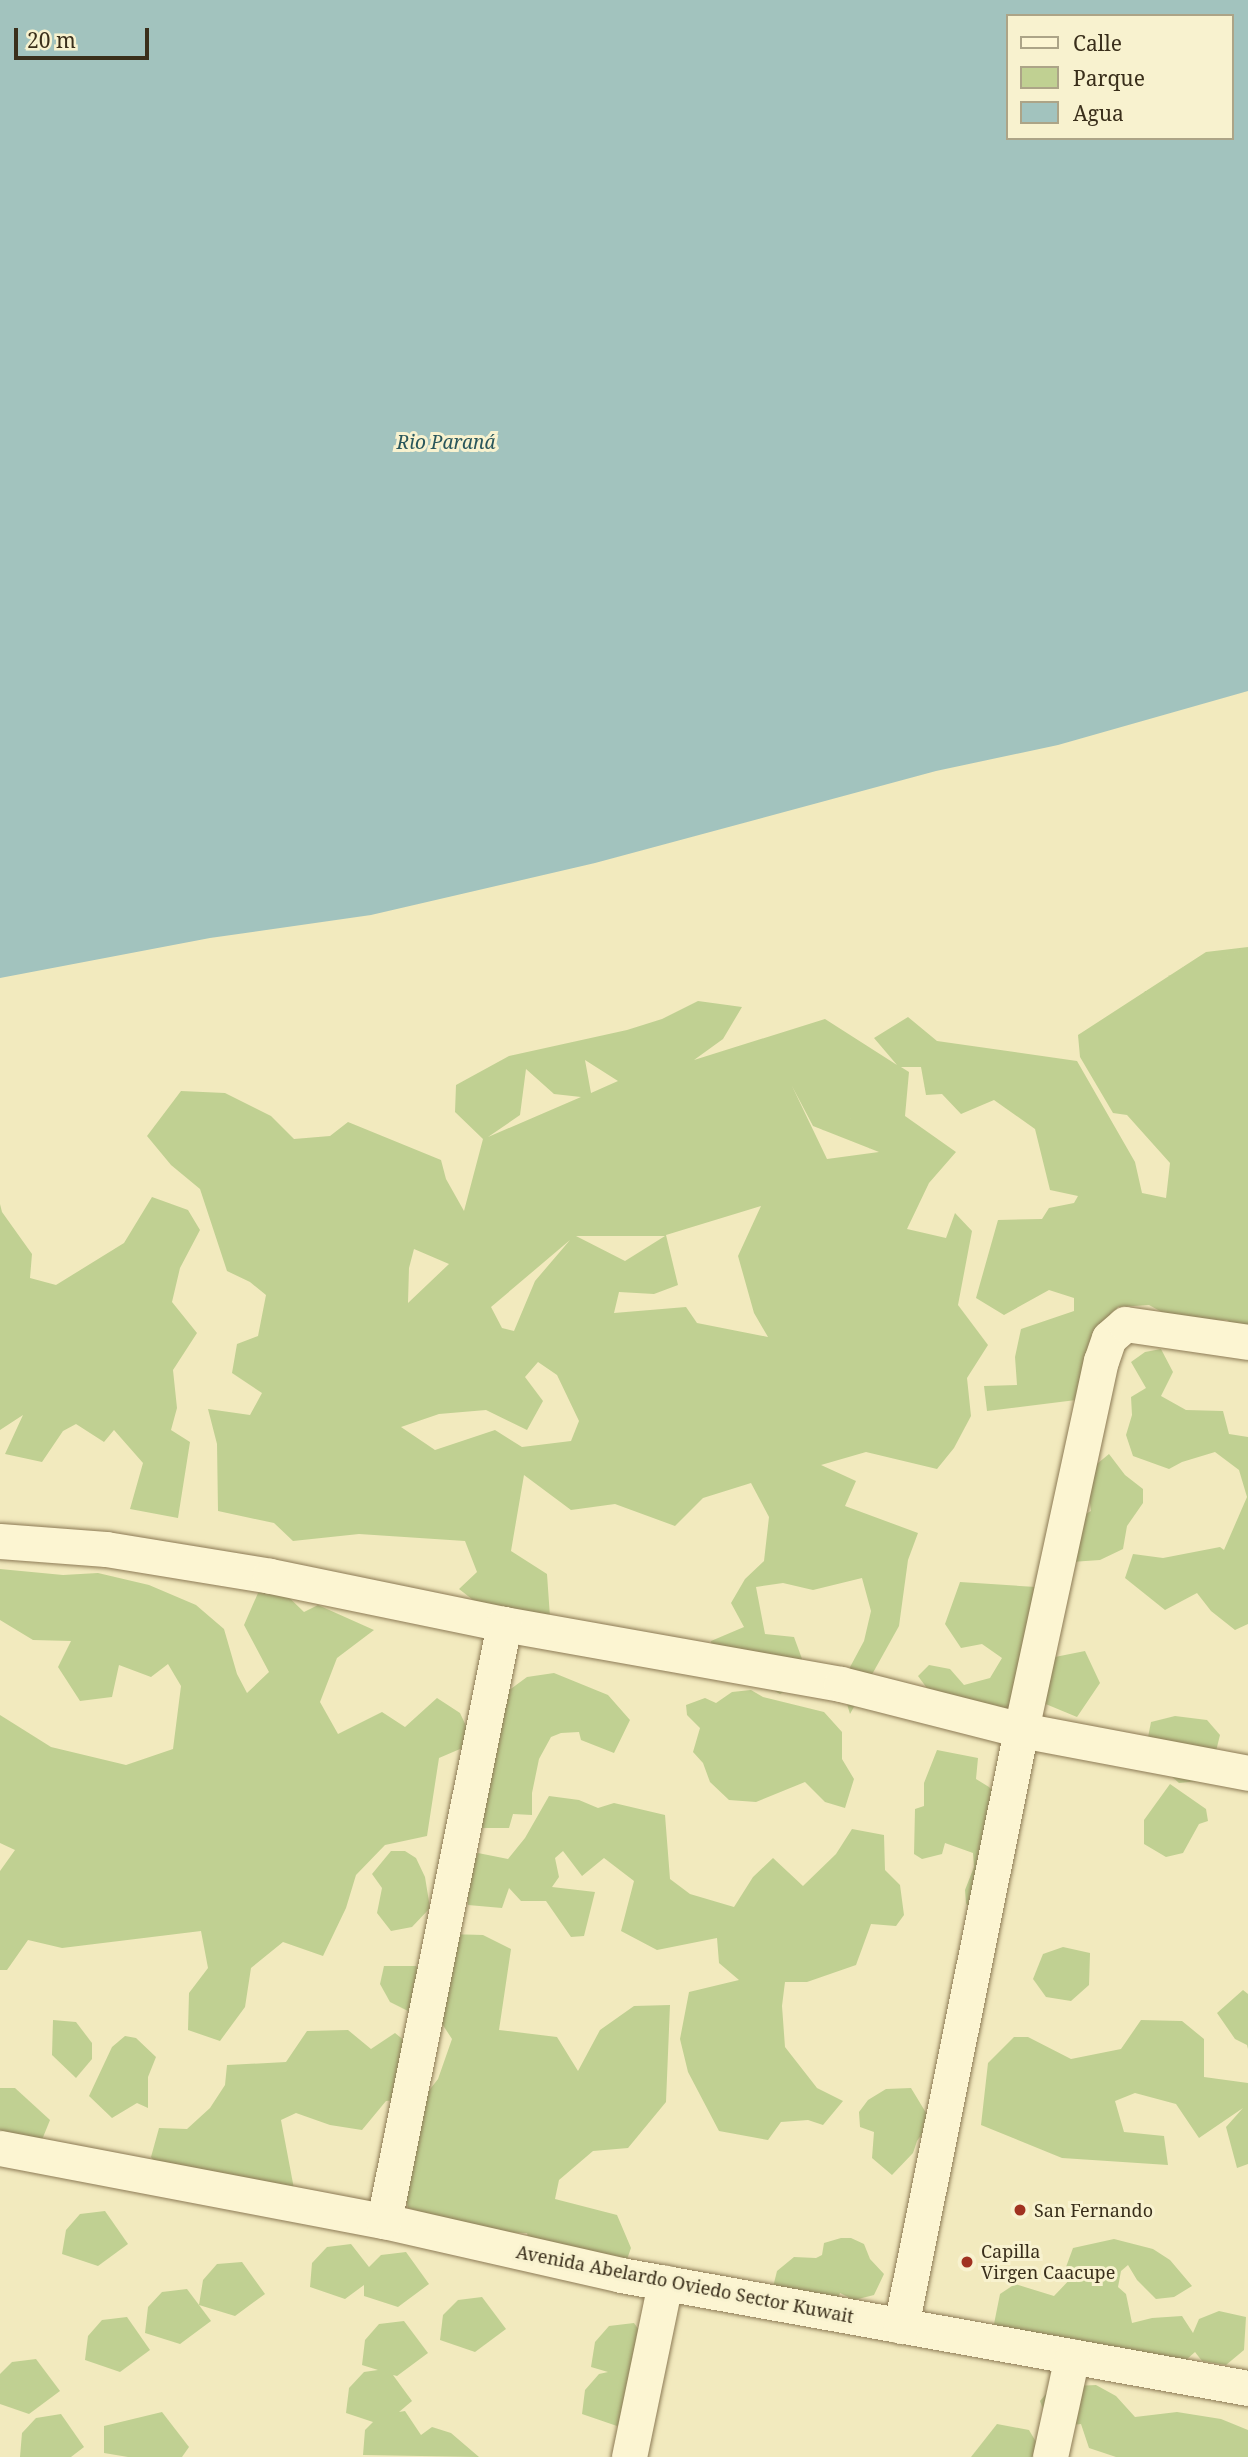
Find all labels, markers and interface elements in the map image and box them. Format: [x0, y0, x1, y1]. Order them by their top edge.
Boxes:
scale bar [18, 14, 152, 58]
legend [1006, 14, 1234, 140]
text: 20 m [27, 26, 76, 54]
text: Calle [1073, 29, 1122, 57]
text: Parque [1073, 64, 1145, 92]
text: Agua [1073, 99, 1124, 127]
water label: Rio Paraná [397, 432, 495, 454]
place label: San Fernando [1034, 2199, 1153, 2221]
marker: San Fernando [1012, 2202, 1028, 2218]
street label: Avenida Abelardo Oviedo Sector Kuwait [514, 2241, 856, 2327]
place label: Capilla Virgen Caacupe [981, 2241, 1115, 2284]
marker: Capilla Virgen Caacupe [959, 2254, 975, 2270]

